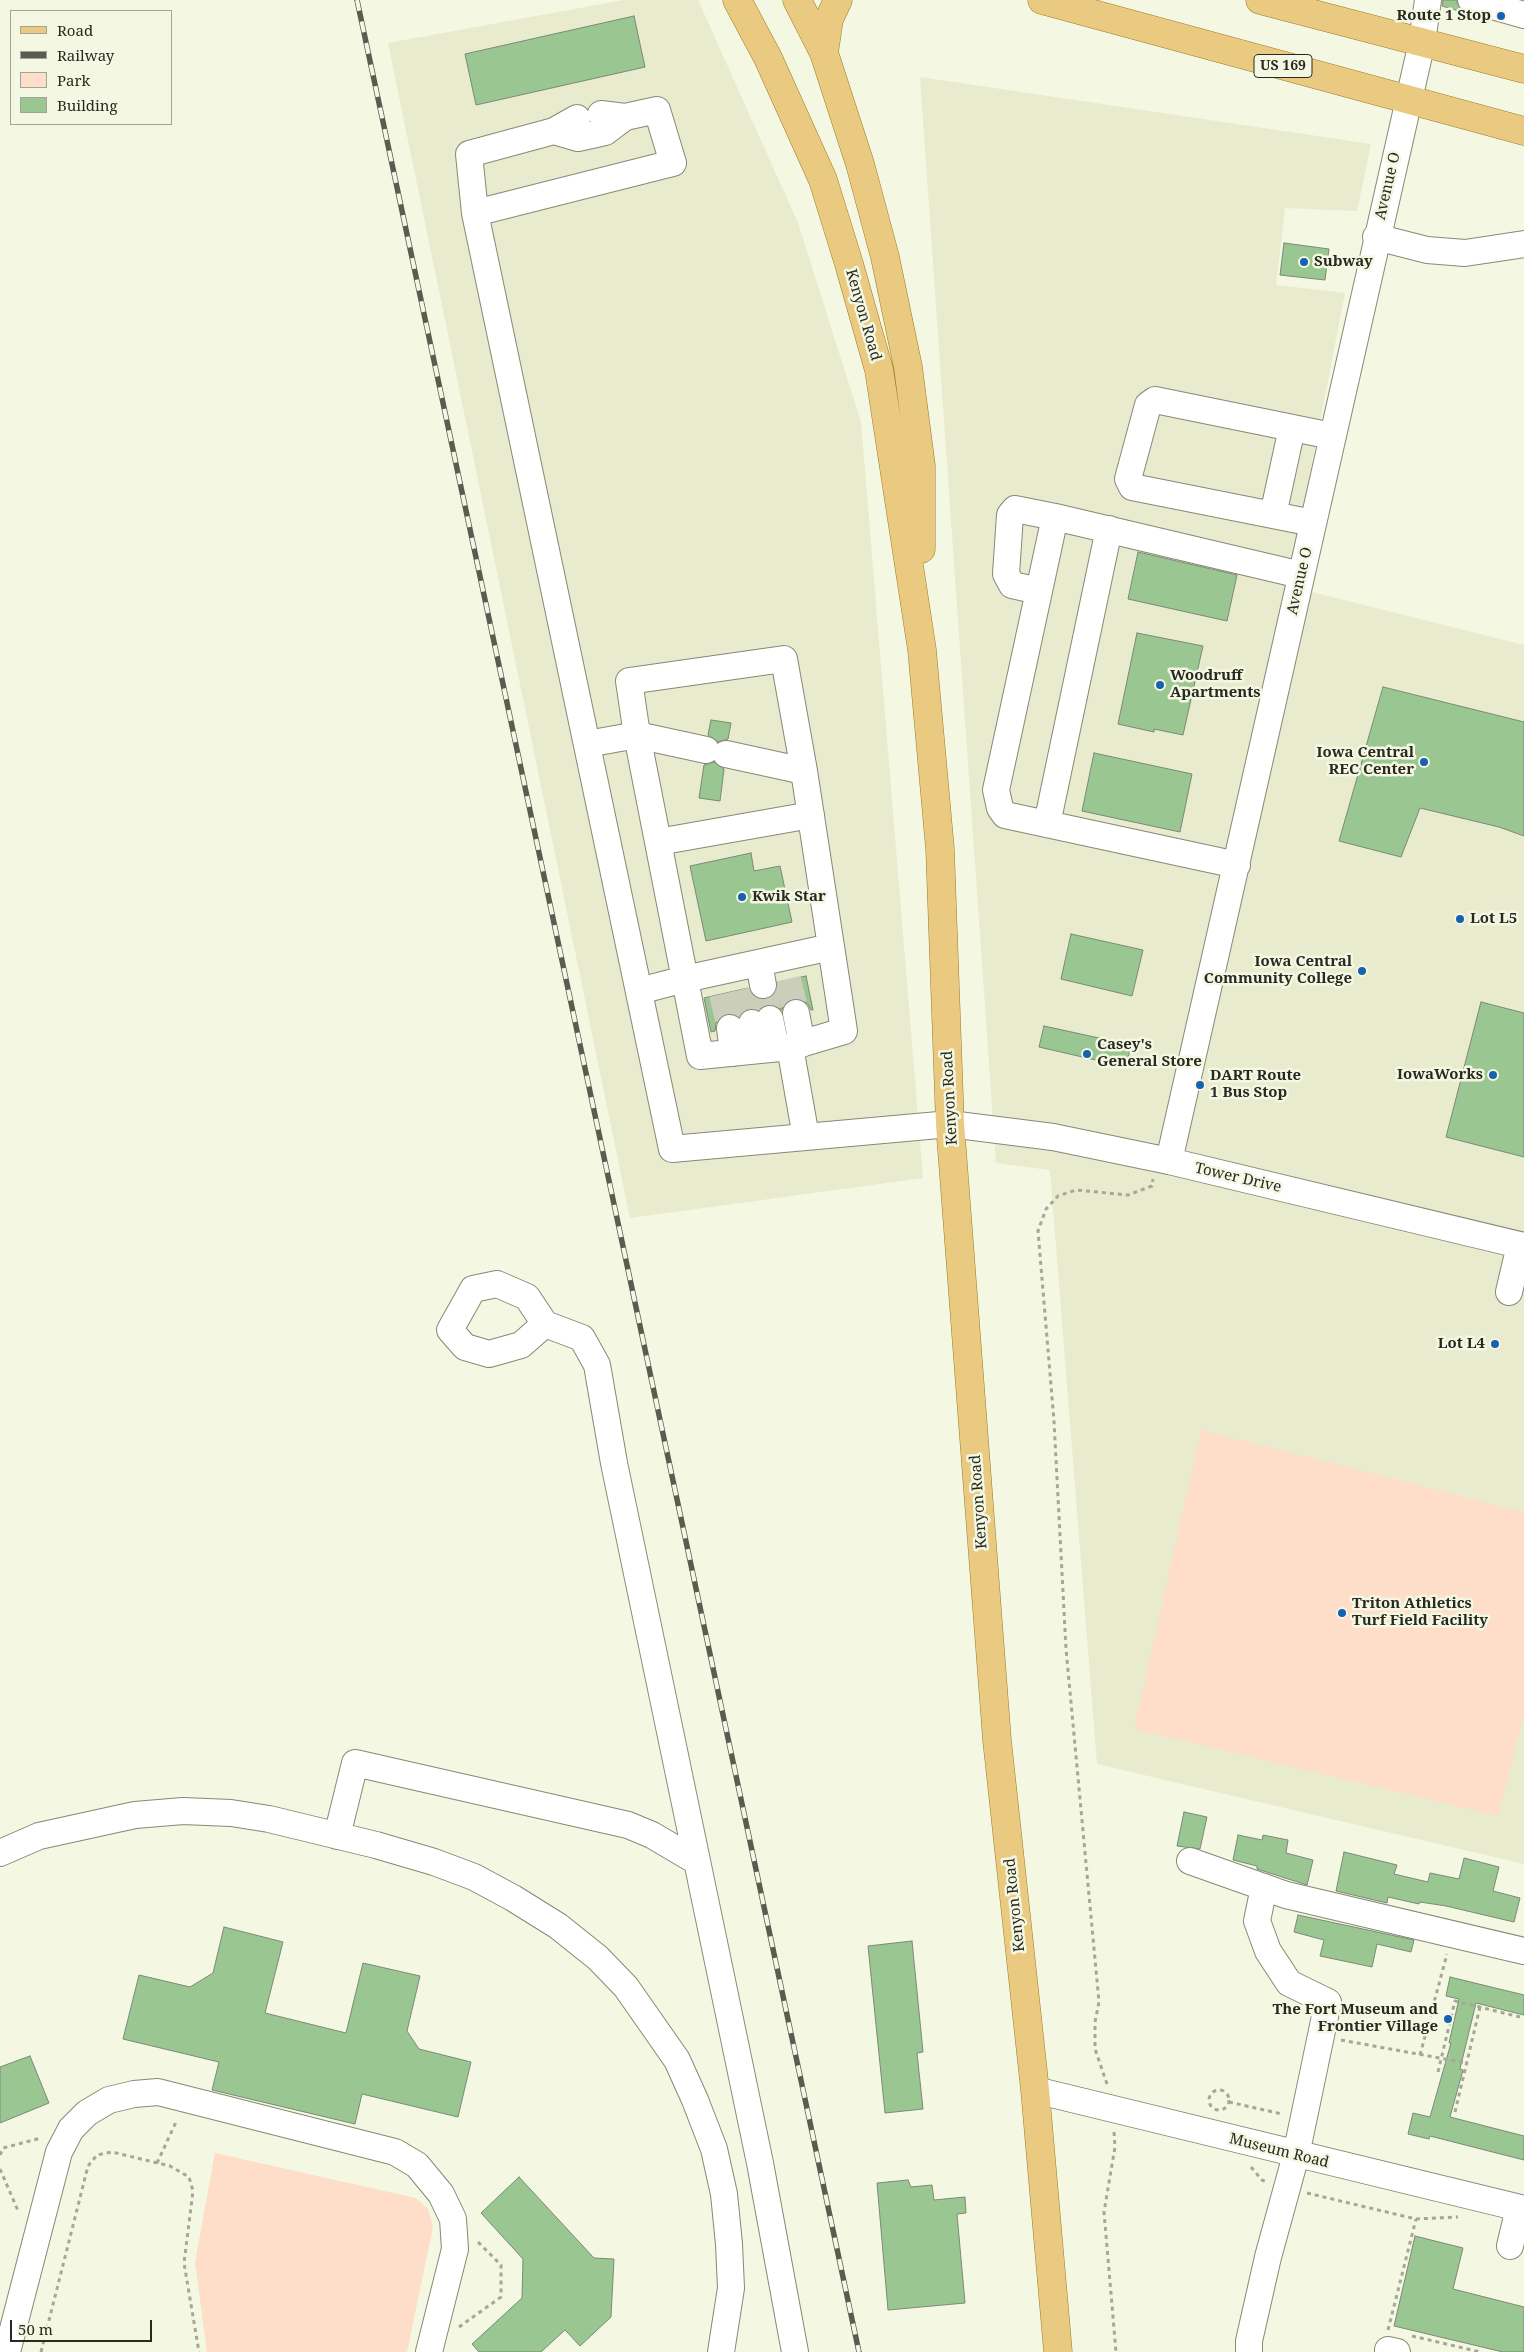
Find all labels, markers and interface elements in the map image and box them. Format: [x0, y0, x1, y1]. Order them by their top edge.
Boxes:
place label: Route 1 Stop [1397, 7, 1491, 25]
legend [10, 10, 172, 125]
marker: Route 1 Stop [1495, 10, 1507, 22]
text: Road [57, 20, 93, 40]
text: Railway [57, 45, 114, 65]
road number: US 169 [1254, 54, 1312, 78]
text: Park [57, 70, 90, 90]
text: Building [57, 95, 118, 115]
street label: Avenue O [1372, 151, 1404, 221]
place label: Subway [1314, 253, 1373, 271]
marker: Subway [1298, 256, 1310, 268]
street label: Kenyon Road [841, 267, 885, 363]
street label: Avenue O [1284, 546, 1316, 616]
place label: Woodruff Apartments [1170, 667, 1261, 702]
marker: Woodruff Apartments [1154, 679, 1166, 691]
place label: Iowa Central REC Center [1317, 744, 1414, 779]
marker: Iowa Central REC Center [1418, 756, 1430, 768]
place label: Kwik Star [752, 888, 826, 906]
marker: Kwik Star [736, 891, 748, 903]
place label: Lot L5 [1470, 910, 1517, 928]
marker: Lot L5 [1454, 913, 1466, 925]
place label: Iowa Central Community College [1204, 953, 1352, 988]
marker: Iowa Central Community College [1356, 965, 1368, 977]
place label: Casey's General Store [1097, 1036, 1202, 1071]
marker: Casey's General Store [1081, 1048, 1093, 1060]
street label: Kenyon Road [939, 1050, 961, 1146]
place label: IowaWorks [1397, 1066, 1483, 1084]
place label: DART Route 1 Bus Stop [1210, 1067, 1301, 1102]
marker: IowaWorks [1487, 1069, 1499, 1081]
marker: DART Route 1 Bus Stop [1194, 1079, 1206, 1091]
street label: Tower Drive [1193, 1159, 1283, 1197]
place label: Lot L4 [1438, 1335, 1485, 1353]
marker: Lot L4 [1489, 1338, 1501, 1350]
street label: Kenyon Road [967, 1454, 991, 1550]
place label: Triton Athletics Turf Field Facility [1352, 1595, 1488, 1630]
marker: Triton Athletics Turf Field Facility [1336, 1607, 1348, 1619]
street label: Kenyon Road [1001, 1857, 1029, 1953]
place label: The Fort Museum and Frontier Village [1272, 2001, 1438, 2036]
marker: The Fort Museum and Frontier Village [1442, 2013, 1454, 2025]
street label: Museum Road [1227, 2130, 1331, 2172]
scale bar [12, 2310, 155, 2342]
text: 50 m [18, 2319, 53, 2339]

